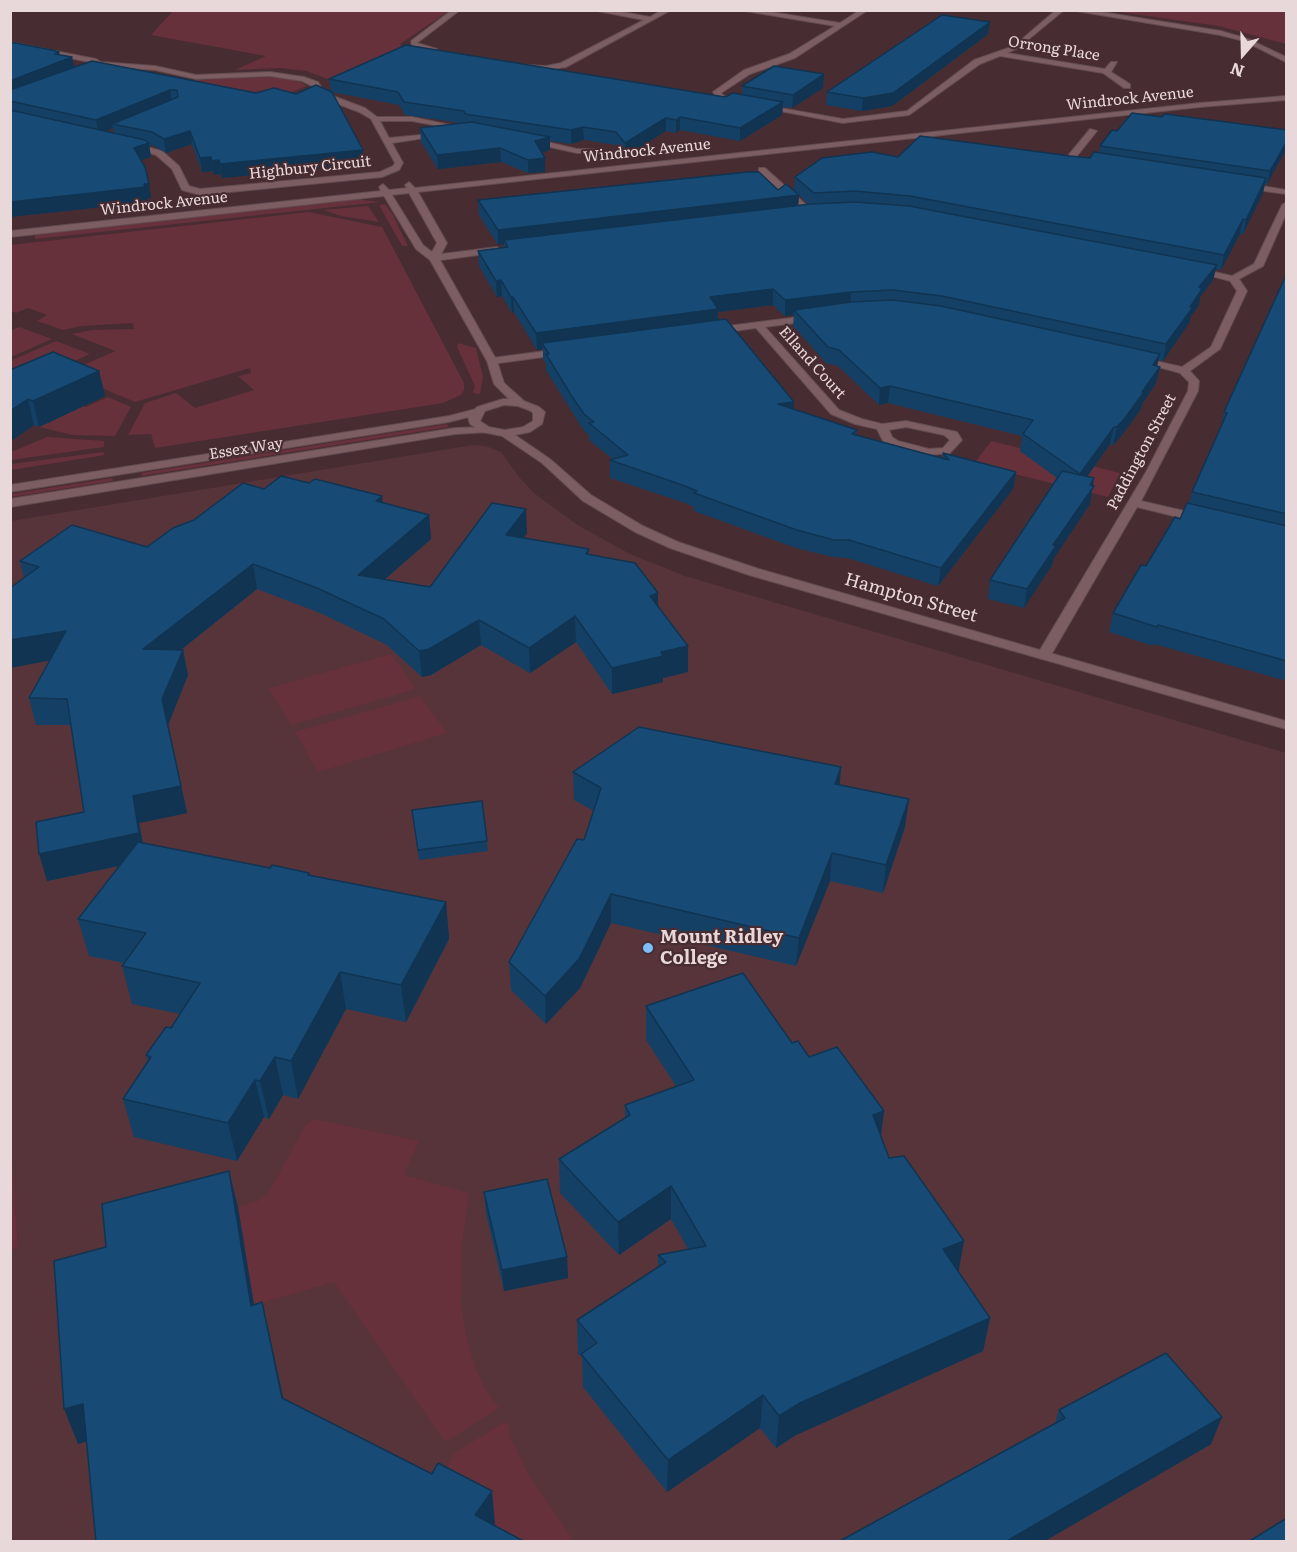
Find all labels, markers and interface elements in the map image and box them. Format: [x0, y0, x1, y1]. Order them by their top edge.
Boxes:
north arrow [1213, 24, 1273, 84]
street label: Orrong Place [1007, 33, 1101, 65]
text: N [1226, 57, 1247, 84]
street label: Windrock Avenue [1065, 83, 1195, 115]
street label: Windrock Avenue [582, 135, 712, 167]
street label: Highbury Circuit [248, 153, 372, 183]
street label: Windrock Avenue [99, 188, 229, 220]
street label: Elland Court [775, 323, 849, 403]
street label: Paddington Street [1104, 391, 1180, 513]
street label: Essex Way [208, 434, 284, 464]
street label: Hampton Street [842, 569, 980, 627]
place label: Mount Ridley College [660, 927, 783, 970]
marker: Mount Ridley College [641, 941, 655, 955]

